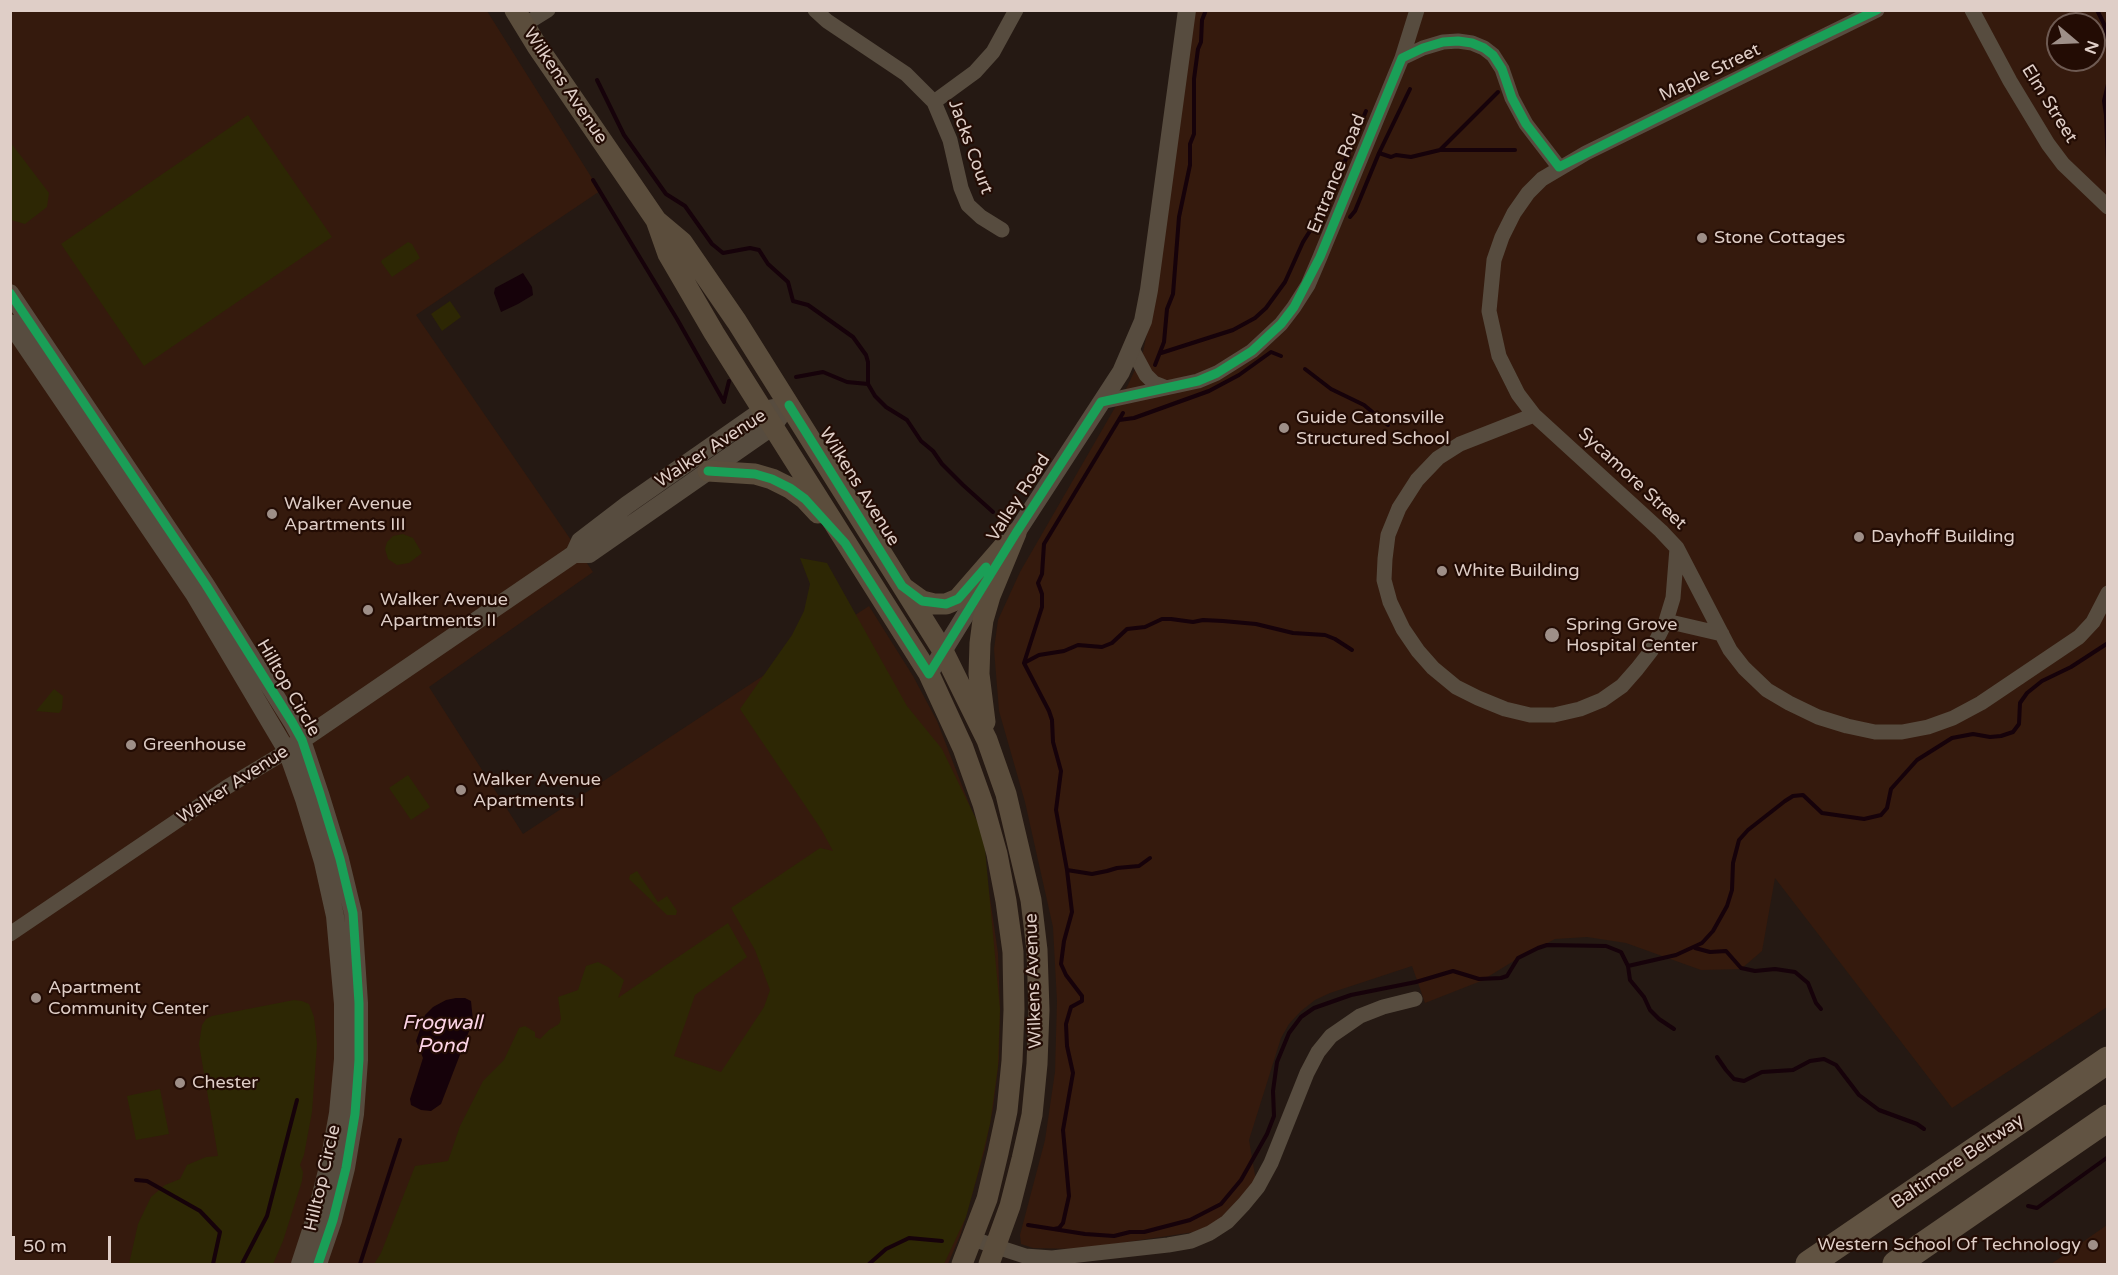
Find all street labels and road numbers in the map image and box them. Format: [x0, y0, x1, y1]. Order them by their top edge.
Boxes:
street label: Wilkens Avenue [518, 24, 612, 148]
street label: Maple Street [1656, 39, 1764, 107]
street label: Elm Street [2016, 61, 2082, 147]
street label: Jacks Court [943, 97, 997, 197]
street label: Entrance Road [1303, 111, 1371, 237]
street label: Walker Avenue [651, 405, 771, 493]
street label: Sycamore Street [1573, 423, 1691, 535]
street label: Wilkens Avenue [814, 424, 904, 550]
street label: Valley Road [983, 450, 1055, 546]
street label: Hilltop Circle [252, 636, 324, 740]
street label: Walker Avenue [173, 741, 293, 829]
street label: Wilkens Avenue [1021, 913, 1047, 1049]
street label: Baltimore Beltway [1888, 1110, 2028, 1214]
street label: Hilltop Circle [300, 1123, 346, 1233]

